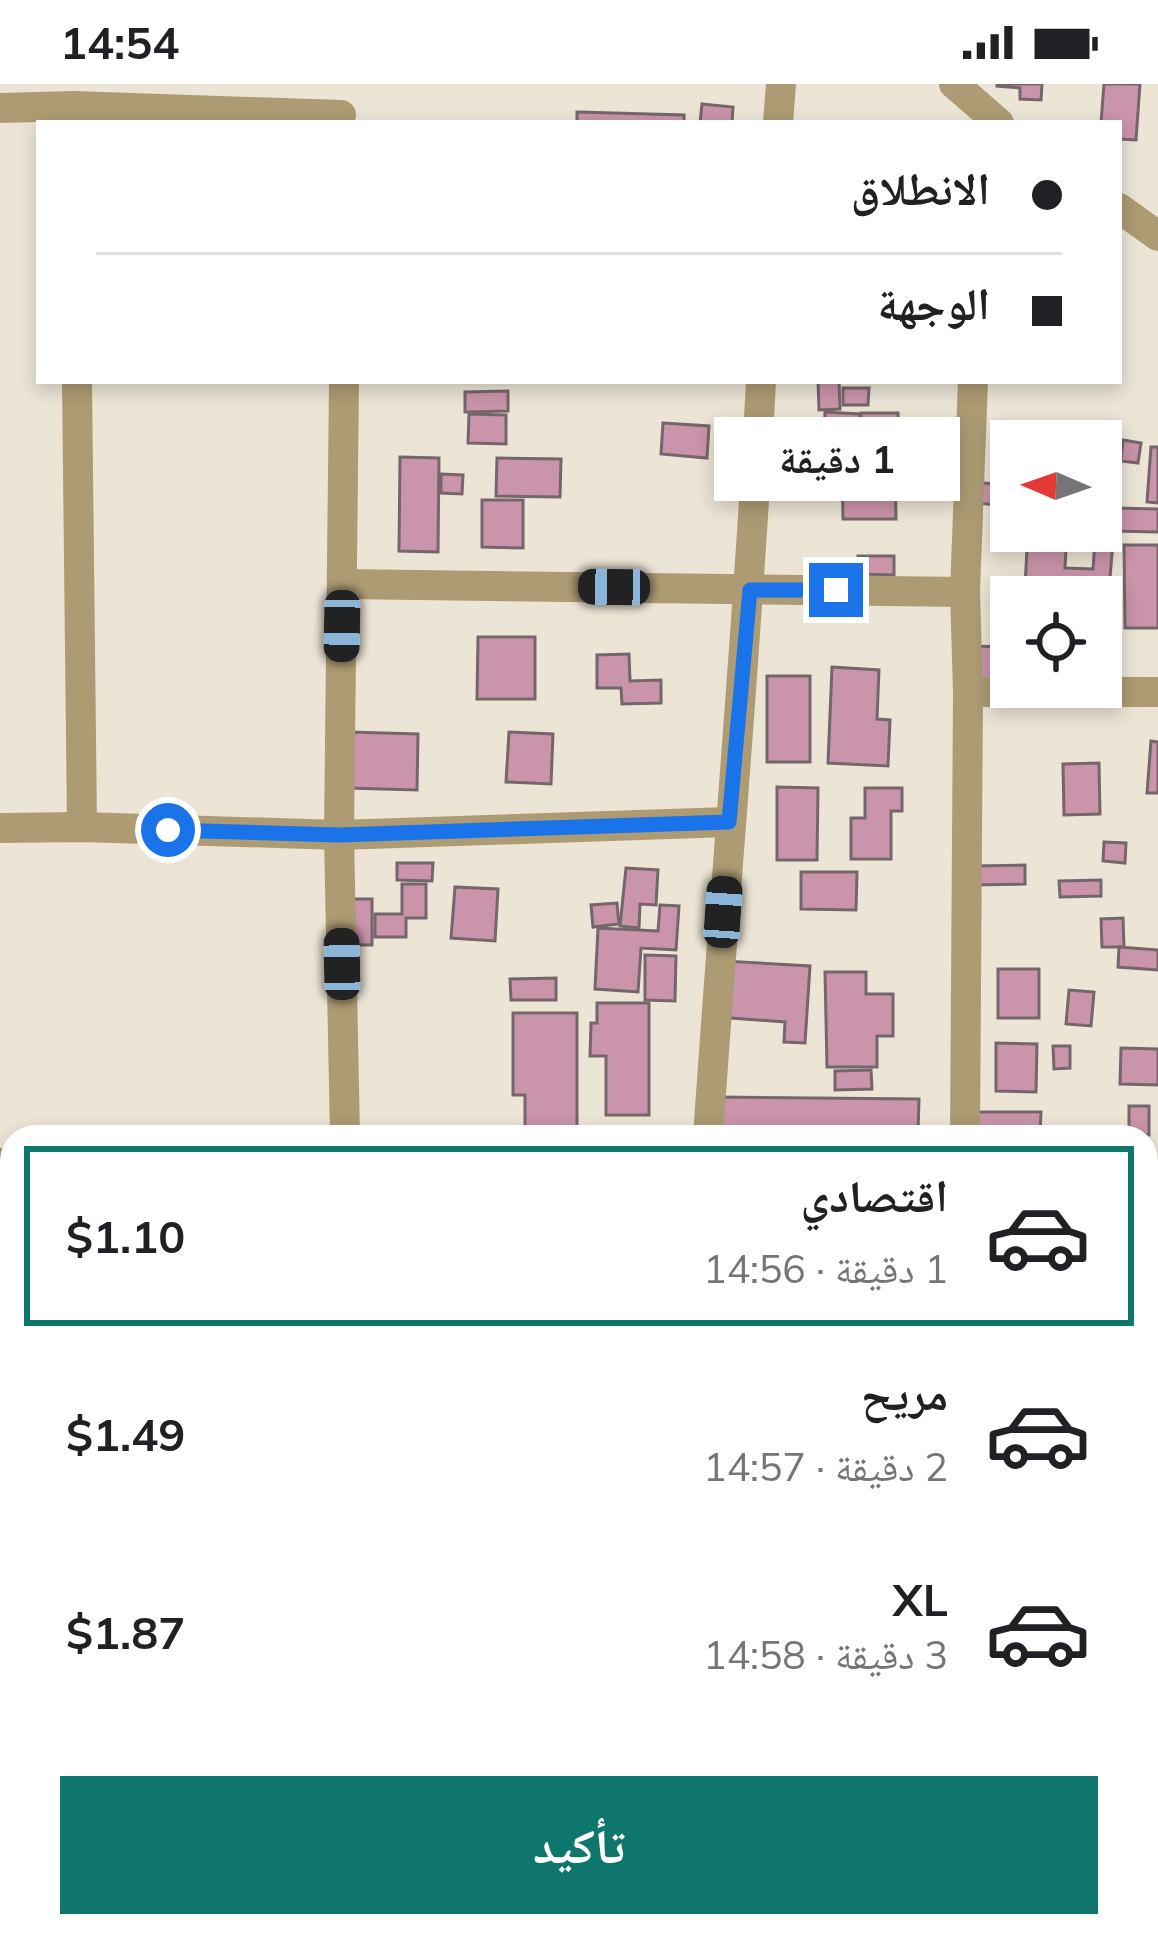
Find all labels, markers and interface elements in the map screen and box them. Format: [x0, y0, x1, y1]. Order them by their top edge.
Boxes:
text: 14:54 [60, 14, 179, 70]
text: الانطلاق [851, 160, 990, 216]
text: الوجهة [877, 275, 990, 331]
callout: 1 دقيقة [713, 416, 959, 500]
north arrow [990, 420, 1122, 552]
map controls [990, 420, 1122, 708]
text: 1 دقيقة [779, 434, 895, 483]
route end [809, 563, 863, 617]
car [578, 568, 650, 606]
button: locate [990, 576, 1122, 708]
car [323, 590, 361, 662]
route start [141, 803, 195, 857]
car [703, 875, 743, 949]
car [323, 928, 361, 1000]
text: اقتصادي [801, 1167, 948, 1223]
icon: car [984, 1182, 1092, 1290]
text: $1.10 [66, 1208, 185, 1264]
text: 1 دقيقة · 14:56 [703, 1244, 948, 1293]
text: مريح [861, 1365, 948, 1421]
icon: car [984, 1380, 1092, 1488]
text: $1.49 [66, 1406, 185, 1462]
text: 2 دقيقة · 14:57 [703, 1442, 948, 1491]
text: XL [893, 1571, 948, 1627]
icon: car [984, 1578, 1092, 1686]
text: $1.87 [66, 1604, 185, 1660]
text: 3 دقيقة · 14:58 [703, 1630, 948, 1679]
button: تأكيد [60, 1776, 1098, 1914]

